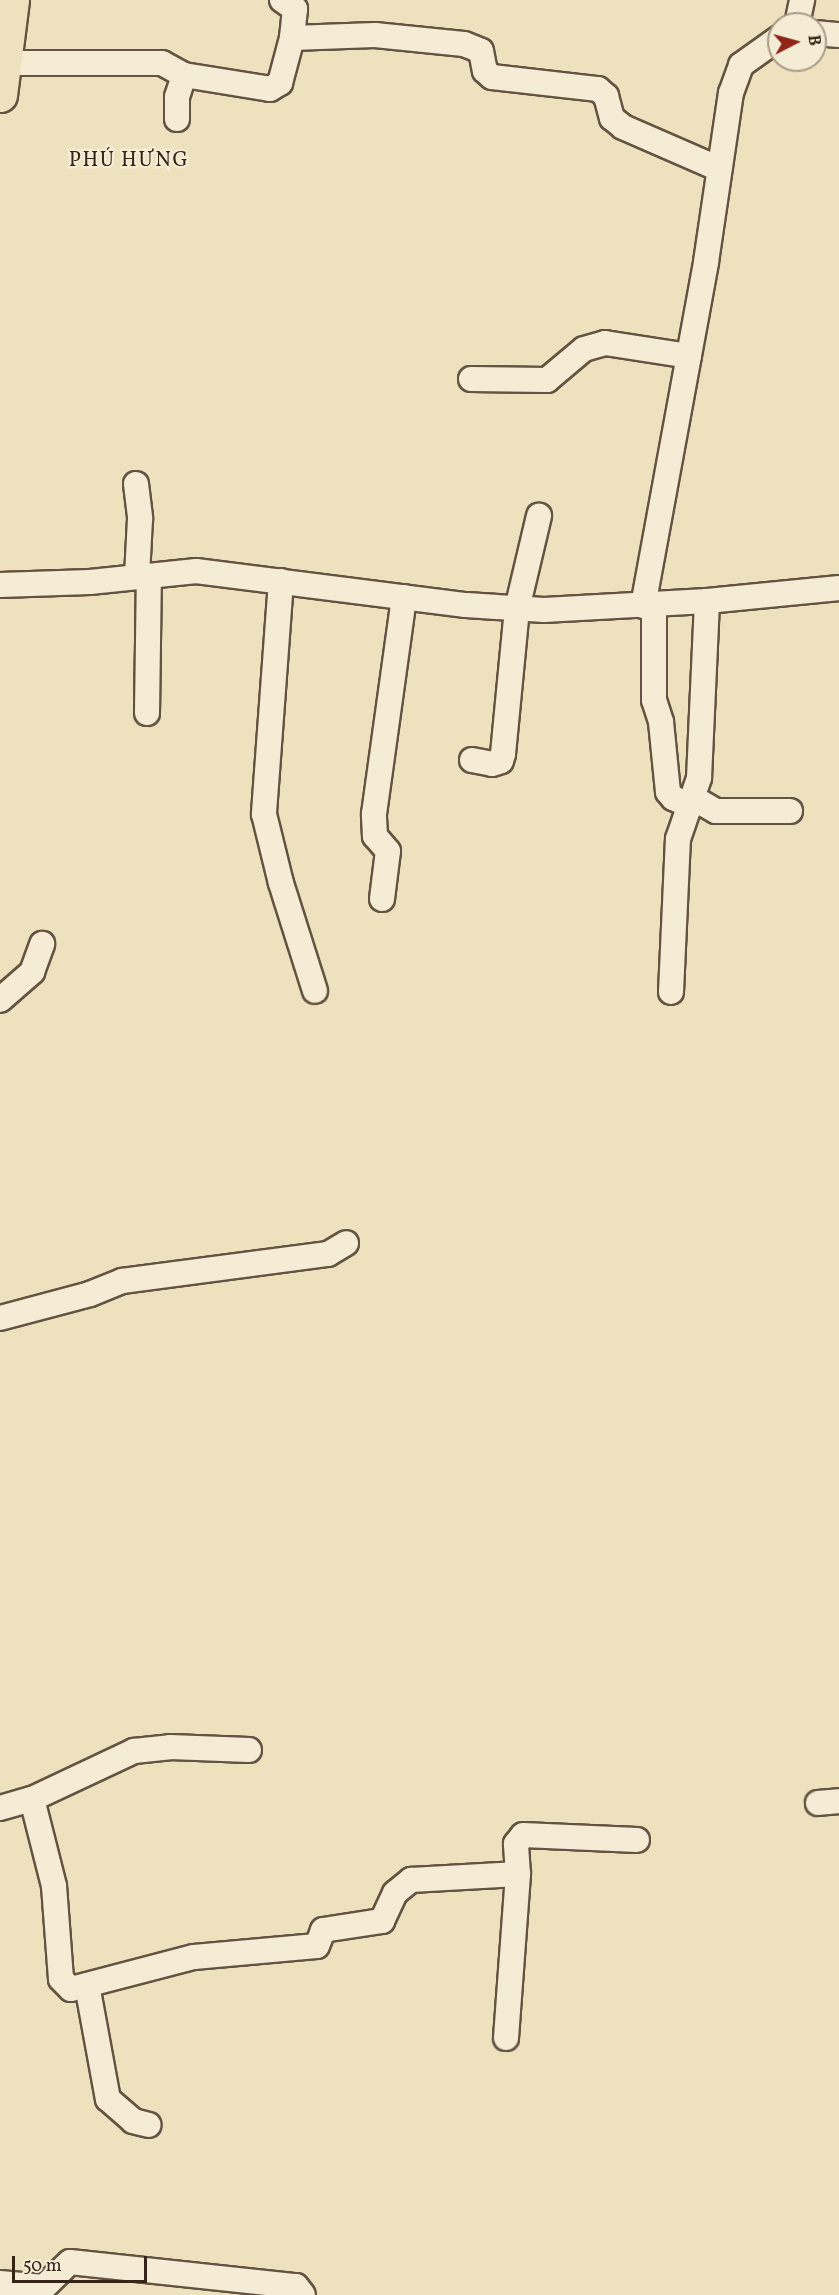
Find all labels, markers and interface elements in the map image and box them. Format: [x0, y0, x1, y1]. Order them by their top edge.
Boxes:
north arrow [767, 12, 827, 72]
text: B [801, 34, 824, 47]
district label: PHÚ HƯNG [69, 148, 189, 174]
scale bar [15, 2244, 150, 2282]
text: 50 m [23, 2254, 62, 2279]

